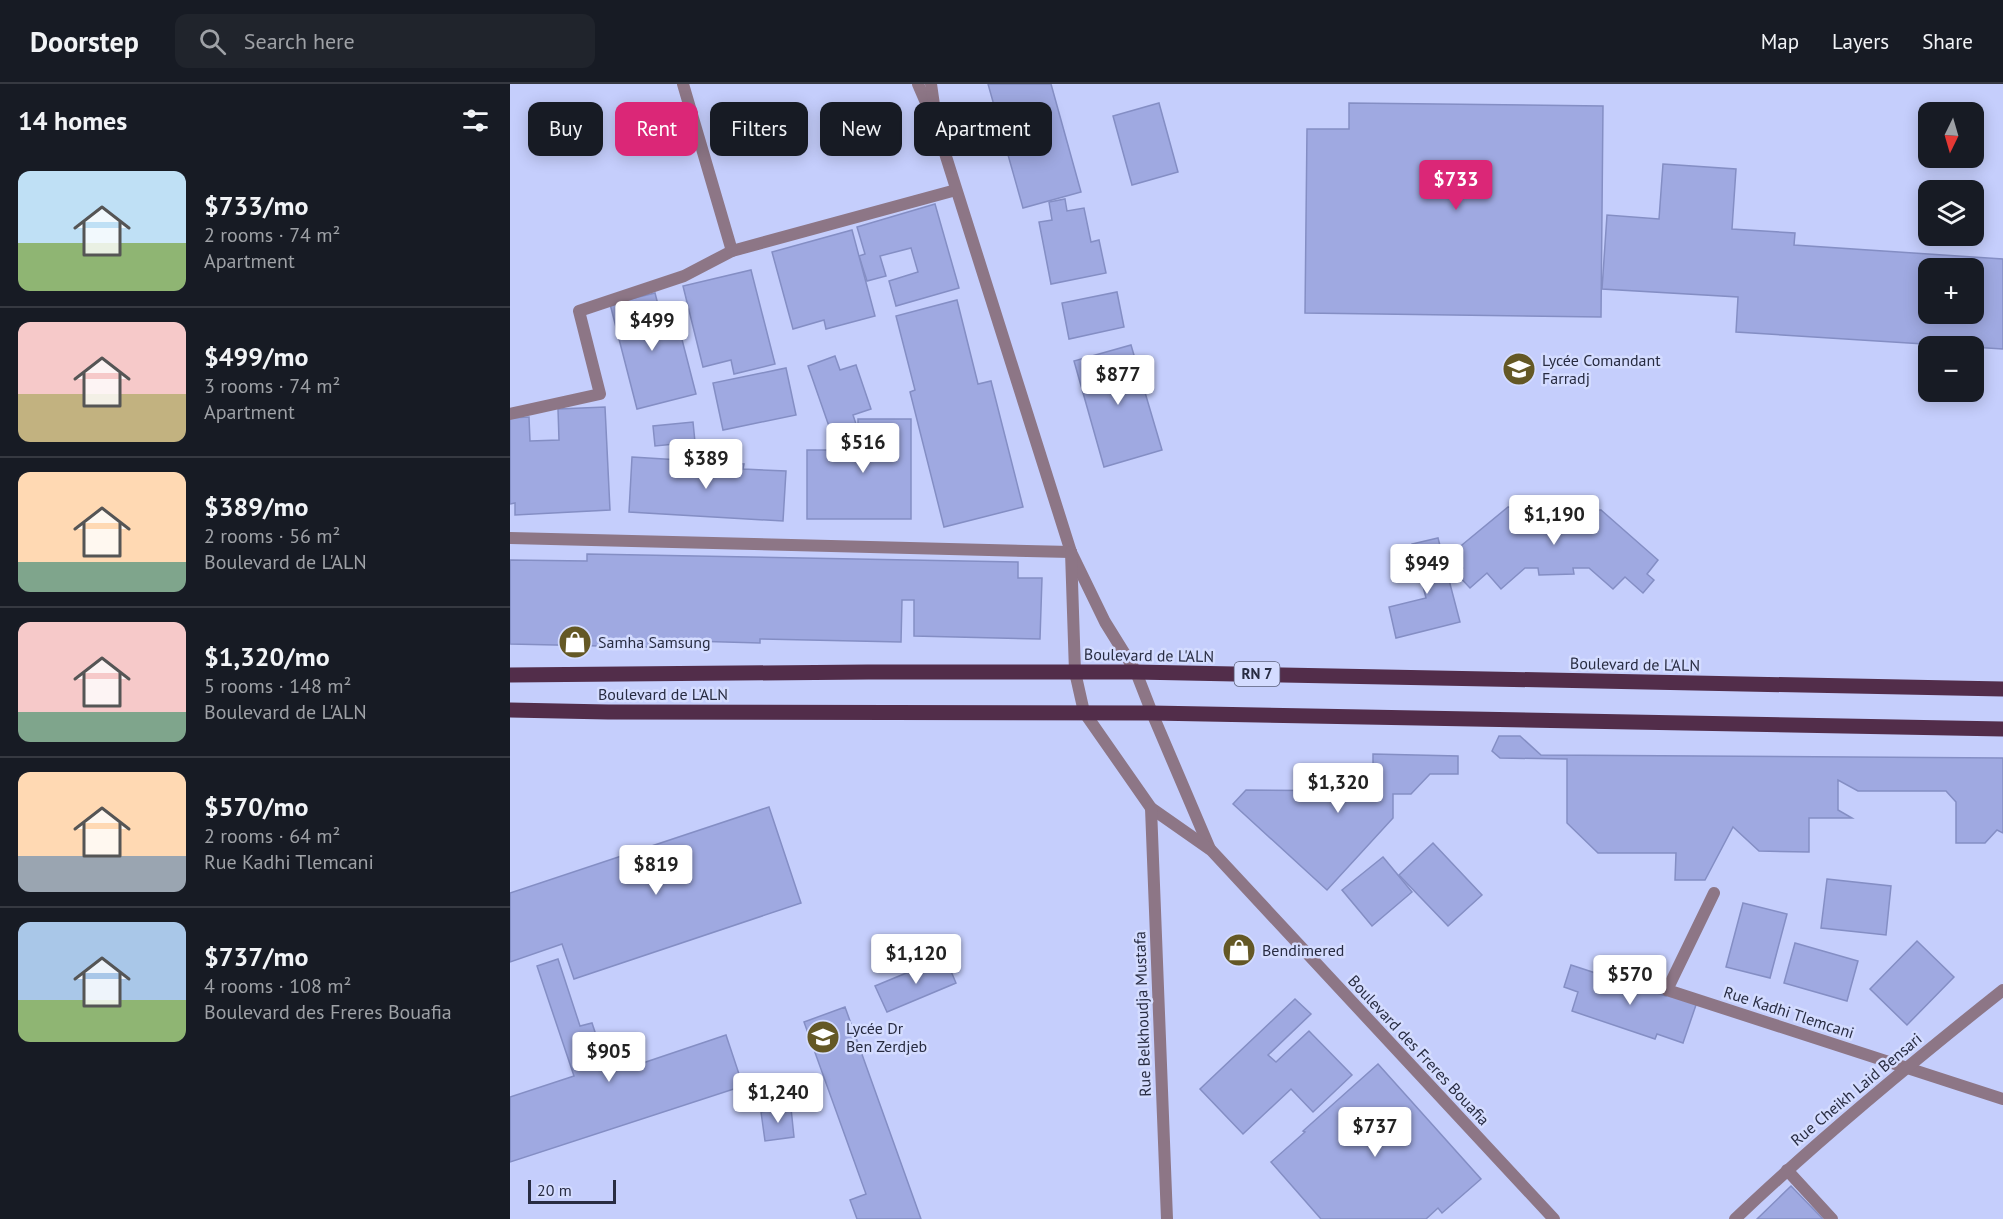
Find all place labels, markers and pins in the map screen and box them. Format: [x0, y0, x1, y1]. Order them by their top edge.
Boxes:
pin: $733 [1420, 160, 1492, 211]
pin: $499 [616, 301, 688, 352]
place label: Lycée Comandant Farradj [1542, 350, 1661, 388]
school or university icon: Lycée Comandant Farradj [1501, 351, 1537, 387]
pin: $877 [1082, 355, 1154, 406]
pin: $516 [827, 423, 899, 474]
pin: $389 [670, 439, 742, 490]
pin: $1,190 [1505, 495, 1603, 546]
pin: $949 [1391, 544, 1463, 595]
shop icon: Samha Samsung [557, 624, 593, 660]
place label: Samha Samsung [598, 632, 711, 652]
pin: $1,320 [1289, 763, 1387, 814]
pin: $819 [620, 845, 692, 896]
shop icon: Bendimered [1221, 932, 1257, 968]
pin: $1,120 [867, 934, 965, 985]
place label: Bendimered [1262, 940, 1344, 960]
pin: $570 [1594, 955, 1666, 1006]
place label: Lycée Dr Ben Zerdjeb [846, 1018, 927, 1056]
school or university icon: Lycée Dr Ben Zerdjeb [805, 1019, 841, 1055]
pin: $905 [573, 1032, 645, 1083]
pin: $1,240 [729, 1073, 827, 1124]
pin: $737 [1339, 1107, 1411, 1158]

